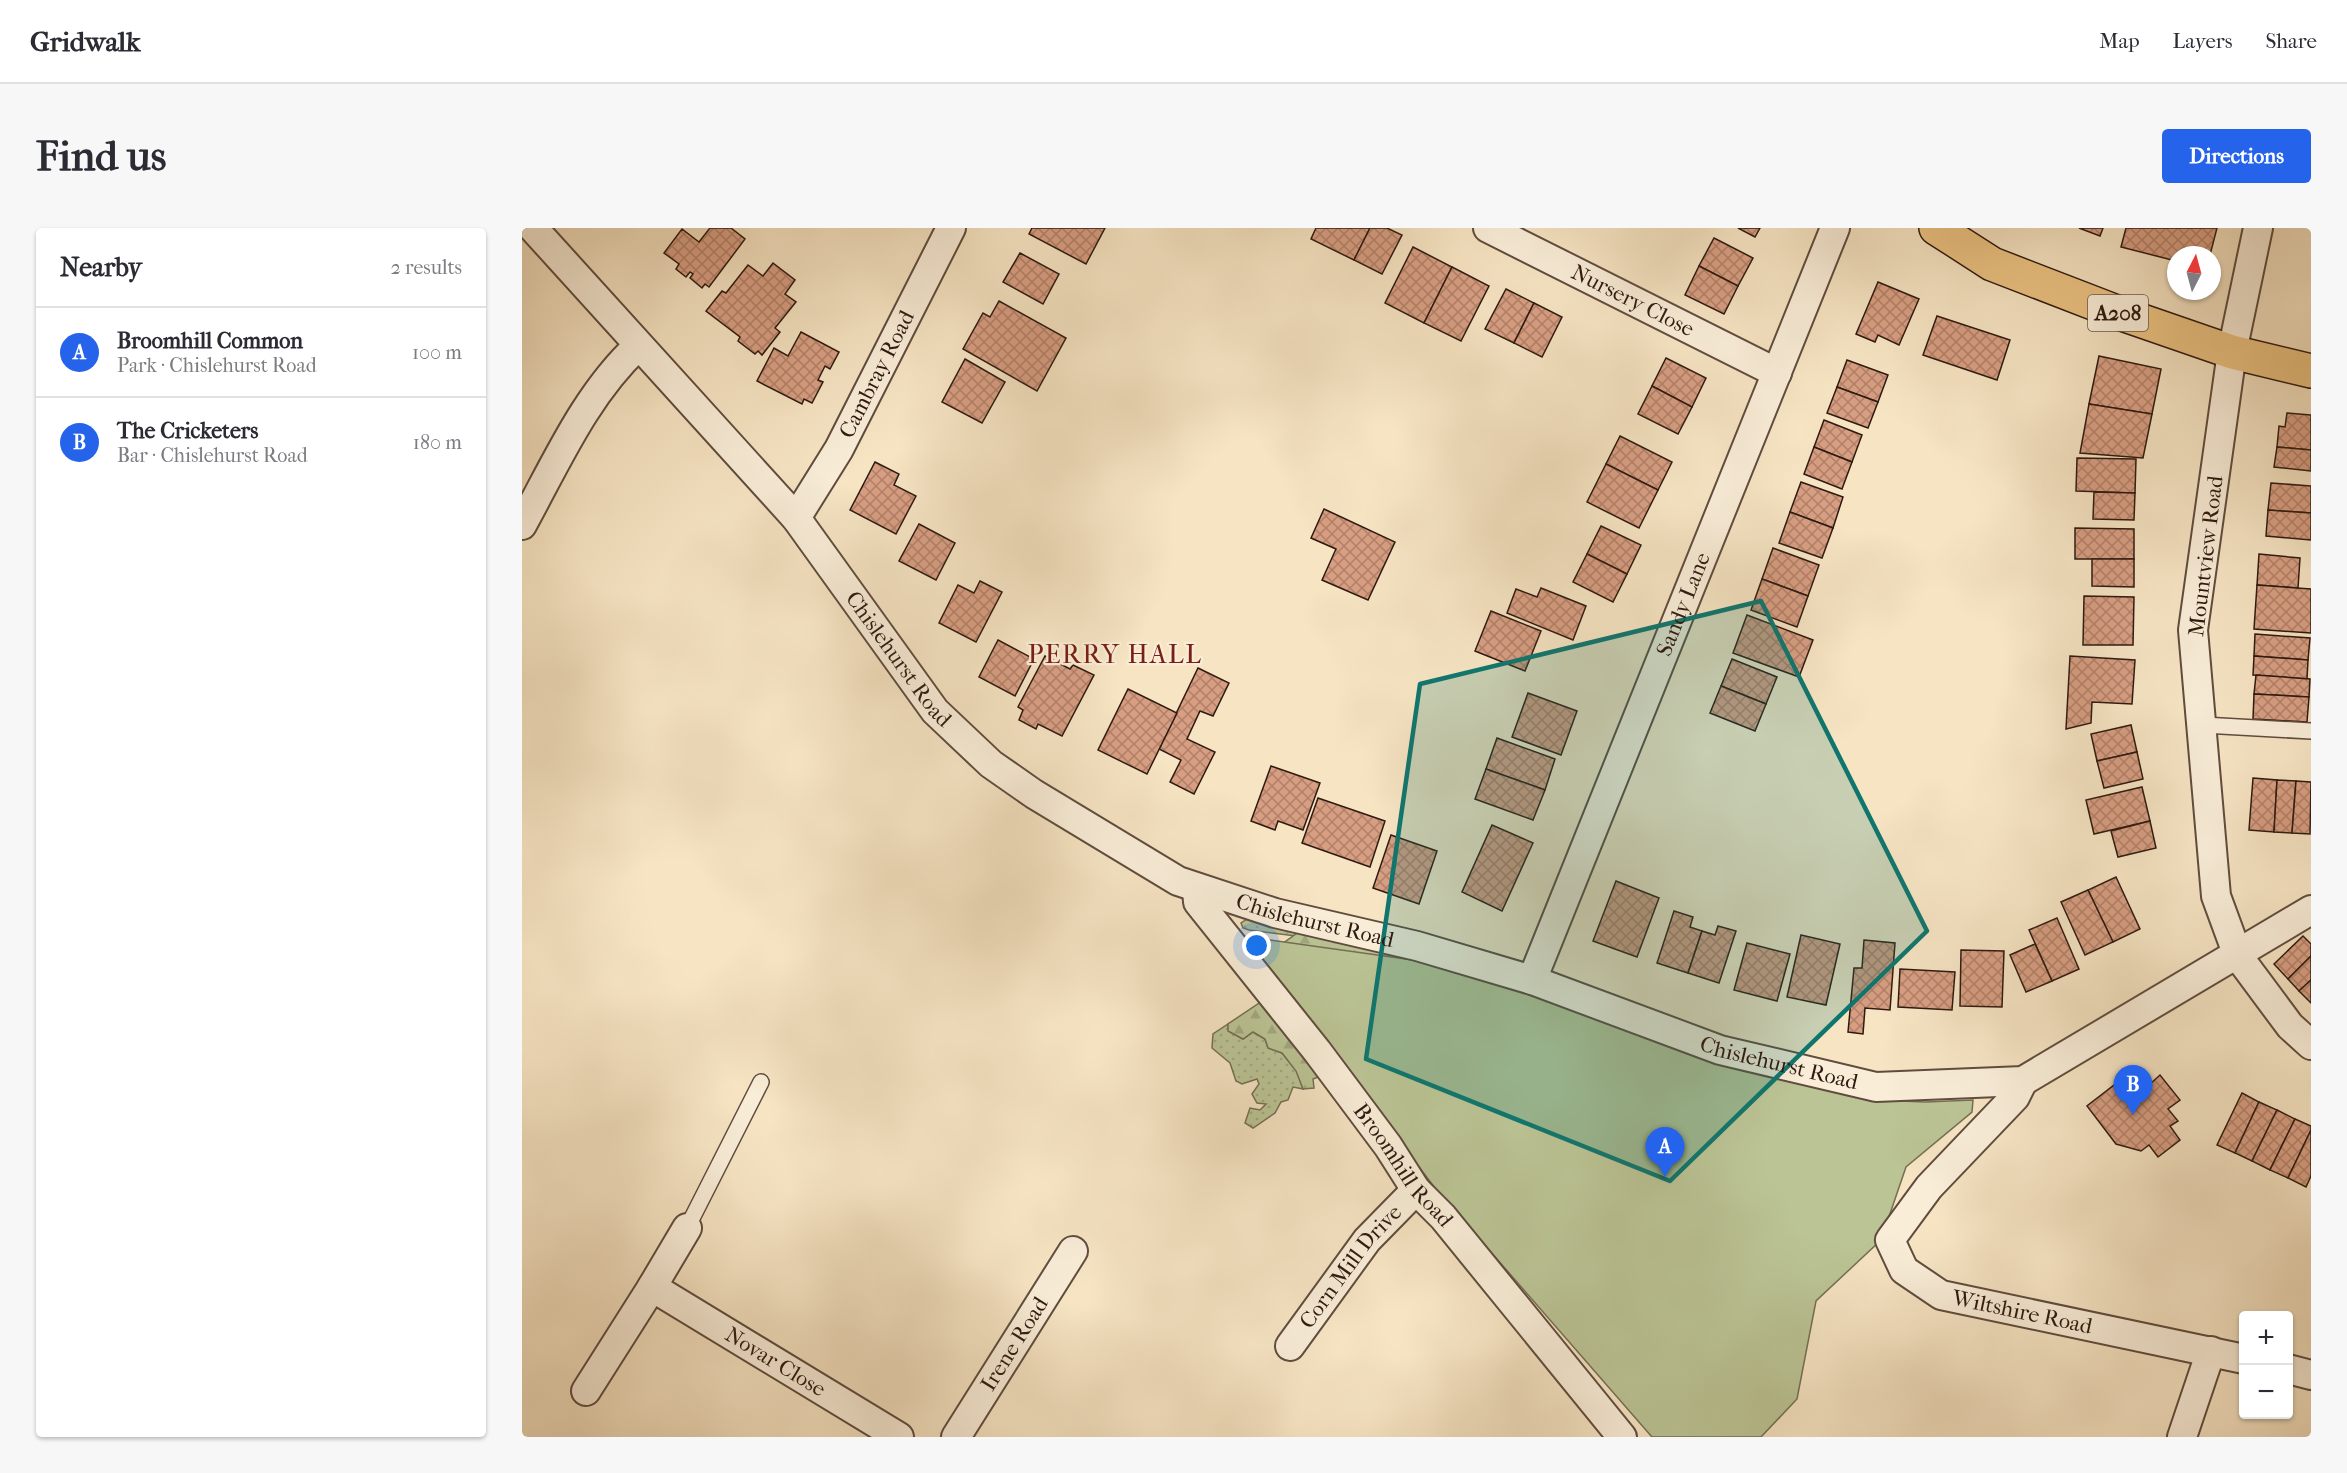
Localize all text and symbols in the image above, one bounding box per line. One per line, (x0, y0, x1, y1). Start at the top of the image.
text: Gridwalk (30, 25, 141, 58)
text: Map (2099, 29, 2140, 53)
text: Layers (2173, 29, 2232, 53)
text: Share (2265, 29, 2317, 53)
button: Directions (2162, 129, 2311, 183)
text: Find us (36, 132, 166, 181)
north arrow (2167, 246, 2221, 300)
text: Nearby (60, 252, 142, 283)
text: 2 results (391, 256, 462, 279)
street label: Nursery Close (1567, 259, 1699, 342)
road number: A208 (2088, 295, 2148, 331)
street label: Cambray Road (834, 305, 920, 442)
text: Broomhill Common (117, 328, 303, 354)
text: A (73, 341, 86, 364)
text: 100 m (412, 341, 462, 364)
text: Park · Chislehurst Road (117, 354, 317, 377)
text: The Cricketers (117, 418, 258, 444)
text: B (73, 431, 86, 454)
text: 180 m (413, 431, 462, 454)
text: Bar · Chislehurst Road (117, 444, 308, 467)
street label: Mountview Road (2183, 473, 2229, 638)
street label: Sandy Lane (1651, 549, 1716, 660)
street label: Chislehurst Road (840, 586, 958, 733)
district label: PERRY HALL (1028, 639, 1202, 670)
street label: Chislehurst Road (1233, 888, 1398, 953)
your location (1242, 931, 1271, 960)
street label: Chislehurst Road (1696, 1031, 1862, 1096)
pin: B (2114, 1066, 2152, 1115)
street label: Broomhill Road (1348, 1098, 1459, 1233)
pin: A (1646, 1128, 1684, 1177)
street label: Corn Mill Drive (1294, 1199, 1407, 1333)
street label: Wiltshire Road (1949, 1285, 2096, 1340)
street label: Irene Road (975, 1291, 1054, 1396)
map controls (2239, 1311, 2293, 1419)
button: + (2239, 1311, 2293, 1365)
street label: Novar Close (720, 1321, 831, 1402)
button: − (2239, 1365, 2293, 1419)

